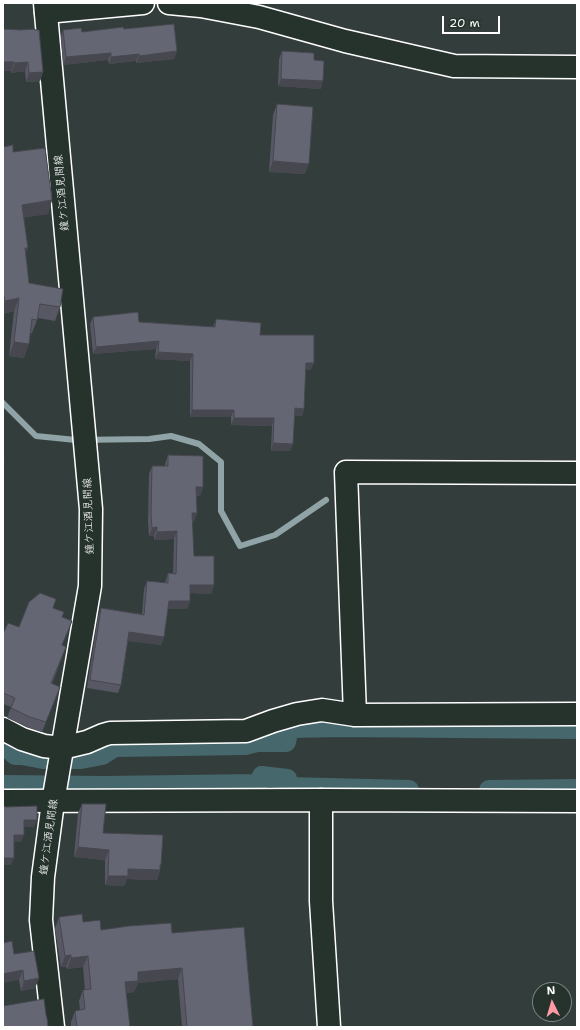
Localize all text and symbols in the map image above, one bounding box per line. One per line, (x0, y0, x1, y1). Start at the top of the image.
scale bar (444, 8, 502, 34)
text: 20 m (449, 15, 480, 31)
street label: 鐘ケ江酒見間線 (52, 154, 72, 232)
street label: 鐘ケ江酒見間線 (81, 477, 97, 555)
street label: 鐘ケ江酒見間線 (37, 798, 61, 876)
north arrow (532, 982, 572, 1022)
text: N (546, 983, 556, 998)

